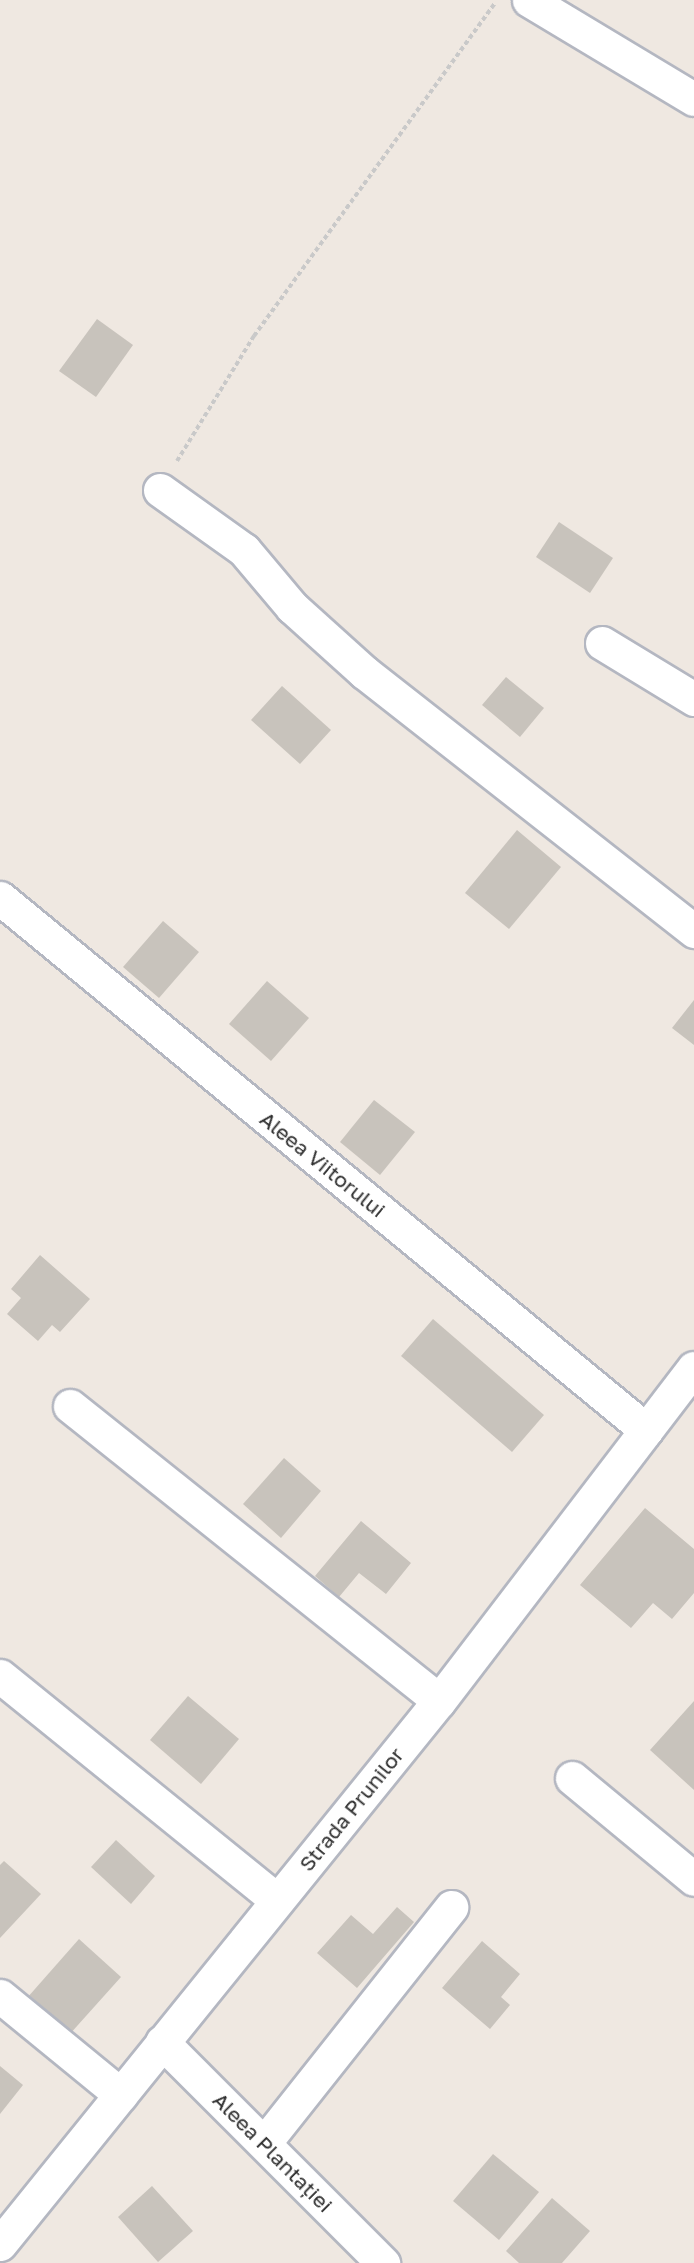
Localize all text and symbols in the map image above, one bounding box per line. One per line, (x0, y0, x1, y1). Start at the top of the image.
street label: Aleea Viitorului (255, 1106, 391, 1222)
street label: Strada Prunilor (293, 1742, 409, 1876)
street label: Aleea Plantației (208, 2087, 338, 2217)

